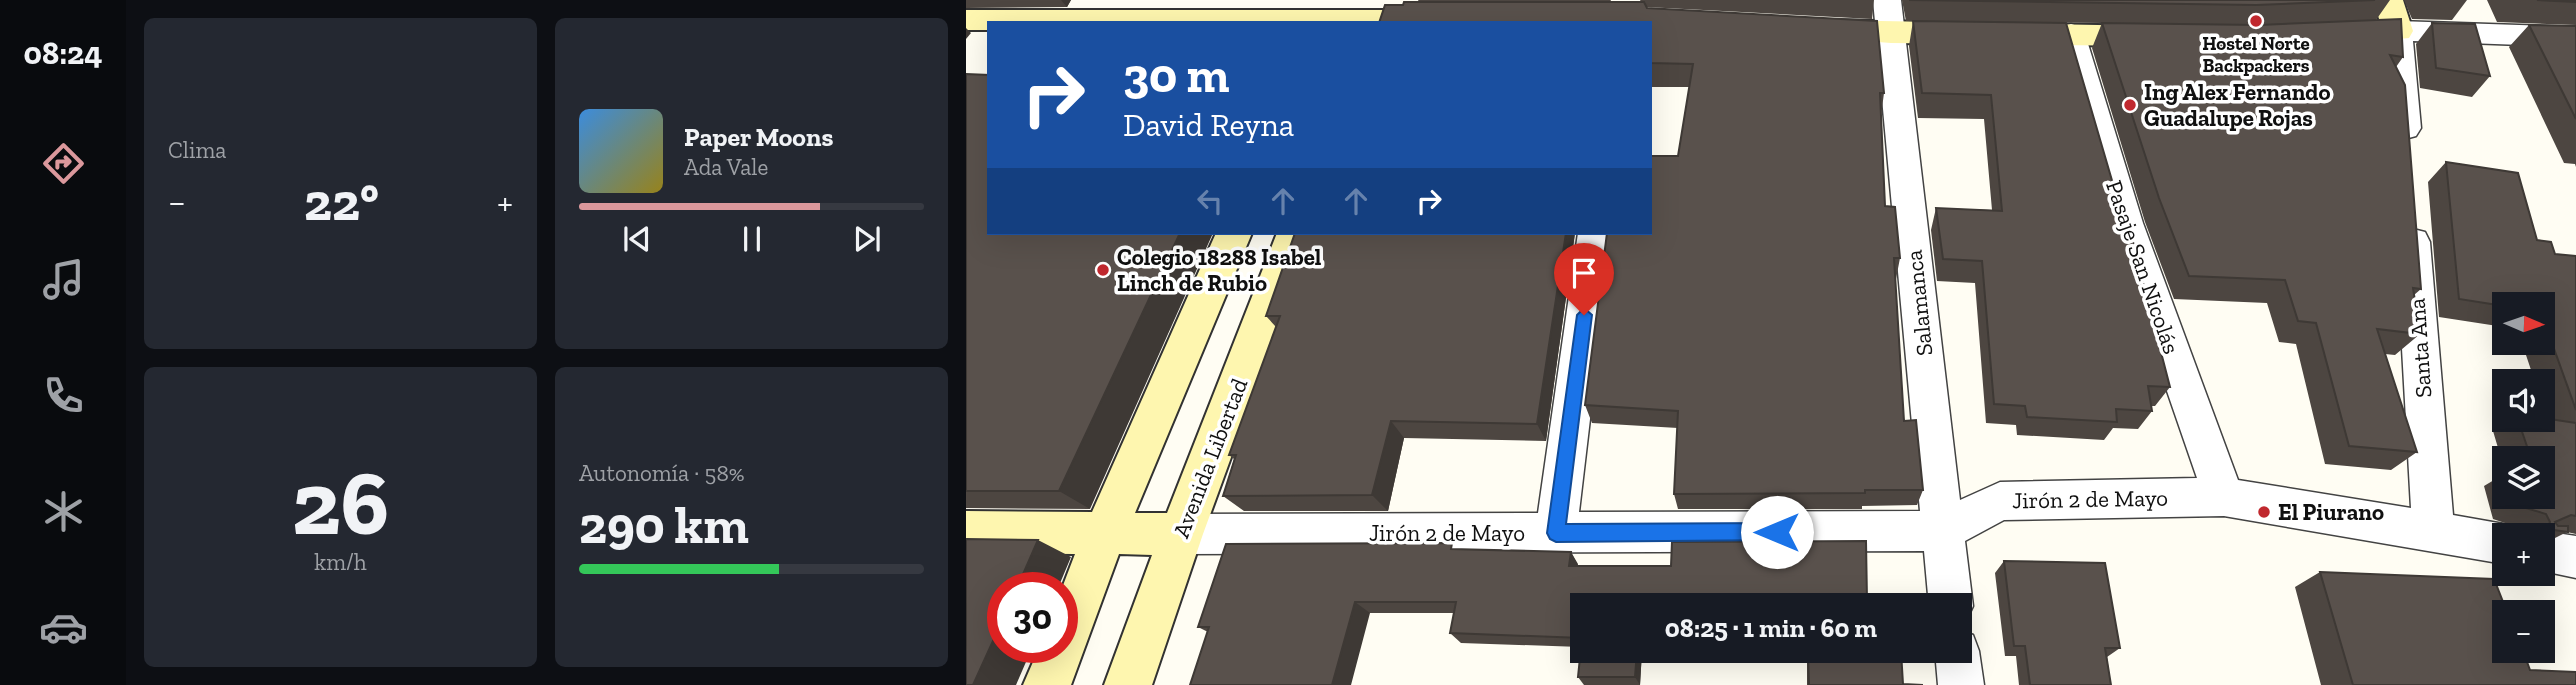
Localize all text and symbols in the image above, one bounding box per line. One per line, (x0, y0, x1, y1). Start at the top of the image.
marker: Hostel Norte Backpackers (2248, 13, 2264, 29)
place label: Hostel Norte Backpackers (2202, 32, 2310, 77)
text: 08:24 (23, 34, 103, 72)
text: 30 m (1123, 46, 1229, 105)
icon: right (1008, 49, 1099, 140)
place label: Ing Alex Fernando Guadalupe Rojas (2144, 78, 2330, 132)
marker: Ing Alex Fernando Guadalupe Rojas (2122, 97, 2138, 113)
text: David Reyna (1123, 106, 1294, 144)
text: Paper Moons (684, 121, 833, 153)
text: Clima (168, 136, 226, 164)
icon: directions (39, 139, 88, 188)
text: Ada Vale (684, 153, 768, 181)
text: 22° (304, 171, 379, 233)
street label: Pasaje San Nicolás (2100, 177, 2186, 357)
text: − (168, 179, 186, 225)
text: + (497, 179, 513, 225)
icon: left (1191, 182, 1229, 220)
icon: ahead (1264, 182, 1302, 220)
icon: ahead (1337, 182, 1375, 220)
icon: right (1410, 182, 1448, 220)
icon: previous (618, 220, 656, 258)
icon: pause (733, 220, 771, 258)
icon: next (848, 220, 886, 258)
place label: Colegio 18288 Isabel Linch de Rubio (1117, 243, 1322, 297)
pin (1554, 243, 1614, 315)
street label: Salamanca (1900, 249, 1938, 357)
icon: arrive (1565, 254, 1603, 292)
icon: music (39, 255, 88, 304)
marker: Colegio 18288 Isabel Linch de Rubio (1095, 262, 1111, 278)
north arrow (2492, 292, 2555, 355)
map controls (2492, 292, 2555, 663)
street label: Santa Ana (2403, 297, 2437, 399)
button: sound (2492, 369, 2555, 432)
icon: phone (39, 371, 88, 420)
street label: Avenida Libertad (1167, 374, 1253, 542)
button: layers (2492, 446, 2555, 509)
text: 26 (292, 448, 389, 557)
text: Autonomía · 58% (579, 459, 745, 487)
street label: Jirón 2 de Mayo (2012, 484, 2168, 514)
icon: climate (39, 487, 88, 536)
text: 290 km (579, 494, 749, 556)
position arrow (1740, 495, 1814, 569)
place label: El Piurano (2278, 498, 2384, 526)
marker: El Piurano (2256, 504, 2272, 520)
street label: Jirón 2 de Mayo (1369, 519, 1525, 547)
button: + (2492, 523, 2555, 586)
text: km/h (314, 548, 367, 576)
speed limit sign: 30 (987, 572, 1078, 663)
button: − (2492, 600, 2555, 663)
icon: car (39, 603, 88, 652)
text: 08:25 · 1 min · 60 m (1665, 612, 1877, 644)

